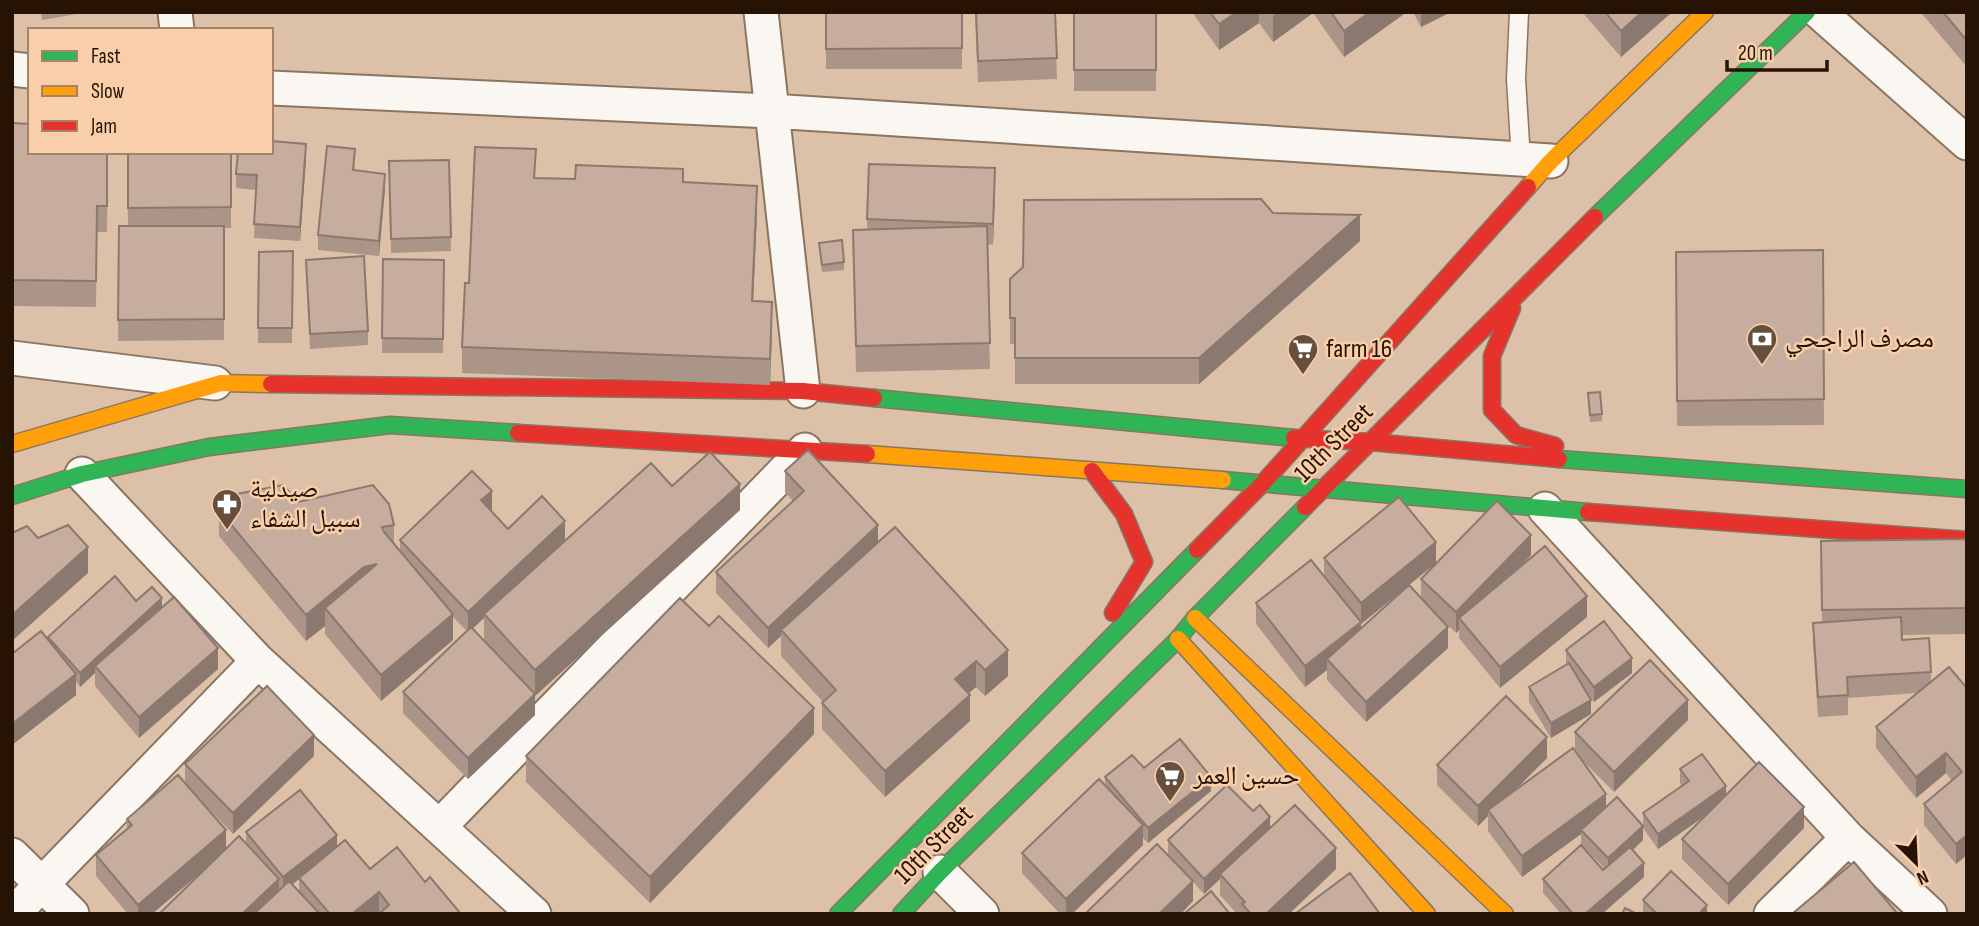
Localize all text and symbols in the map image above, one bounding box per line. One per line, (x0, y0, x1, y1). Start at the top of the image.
legend (28, 28, 273, 154)
scale bar (1727, 28, 1827, 72)
text: 20 m (1738, 41, 1773, 66)
text: Fast (91, 44, 121, 69)
text: Slow (91, 79, 125, 104)
text: Jam (90, 114, 117, 139)
bank icon: مصرف الراجحي (1745, 322, 1779, 366)
place label: مصرف الراجحي (1785, 324, 1934, 358)
supermarket icon: farm 16 (1286, 332, 1320, 376)
place label: farm 16 (1326, 334, 1392, 365)
street label: 10th Street (1288, 397, 1380, 489)
place label: صيدلية سبيل الشفاء (250, 474, 361, 535)
pharmacy icon: صيدلية سبيل الشفاء (210, 487, 244, 531)
supermarket icon: حسين العمر (1153, 759, 1187, 803)
place label: حسين العمر (1192, 761, 1299, 792)
street label: 10th Street (888, 799, 980, 891)
north arrow (1881, 828, 1951, 898)
text: N (1913, 865, 1932, 890)

